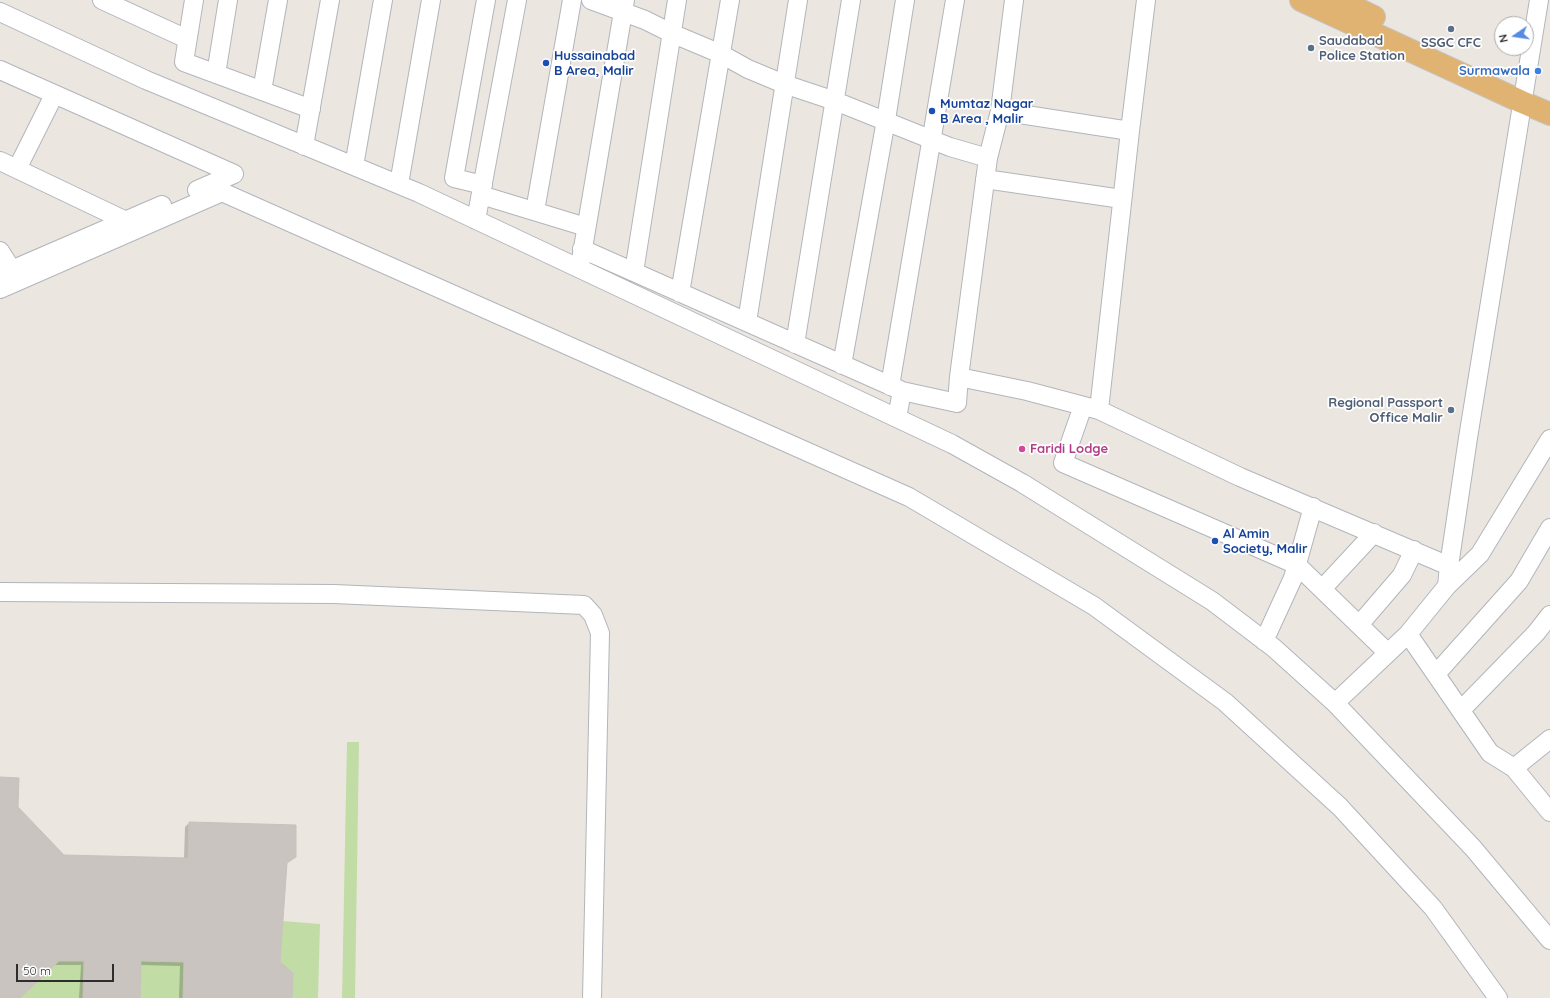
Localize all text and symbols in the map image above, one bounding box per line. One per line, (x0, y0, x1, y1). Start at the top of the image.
north arrow (1494, 16, 1534, 56)
marker: SSGC CFC (1446, 24, 1456, 34)
place label: Saudabad Police Station (1319, 33, 1405, 64)
text: N (1496, 33, 1511, 44)
place label: SSGC CFC (1421, 35, 1481, 51)
marker: Saudabad Police Station (1306, 43, 1316, 53)
place label: Hussainabad B Area, Malir (554, 48, 635, 79)
marker: Hussainabad B Area, Malir (541, 58, 551, 68)
place label: Surmawala (1459, 63, 1530, 79)
marker: Surmawala (1533, 66, 1543, 76)
place label: Mumtaz Nagar B Area , Malir (940, 96, 1033, 127)
marker: Mumtaz Nagar B Area , Malir (927, 106, 937, 116)
place label: Regional Passport Office Malir (1328, 395, 1443, 426)
marker: Regional Passport Office Malir (1446, 405, 1456, 415)
place label: Faridi Lodge (1030, 441, 1108, 457)
marker: Faridi Lodge (1017, 444, 1027, 454)
place label: Al Amin Society, Malir (1223, 526, 1308, 557)
marker: Al Amin Society, Malir (1210, 536, 1220, 546)
scale bar (18, 956, 116, 982)
text: 50 m (23, 963, 51, 978)

